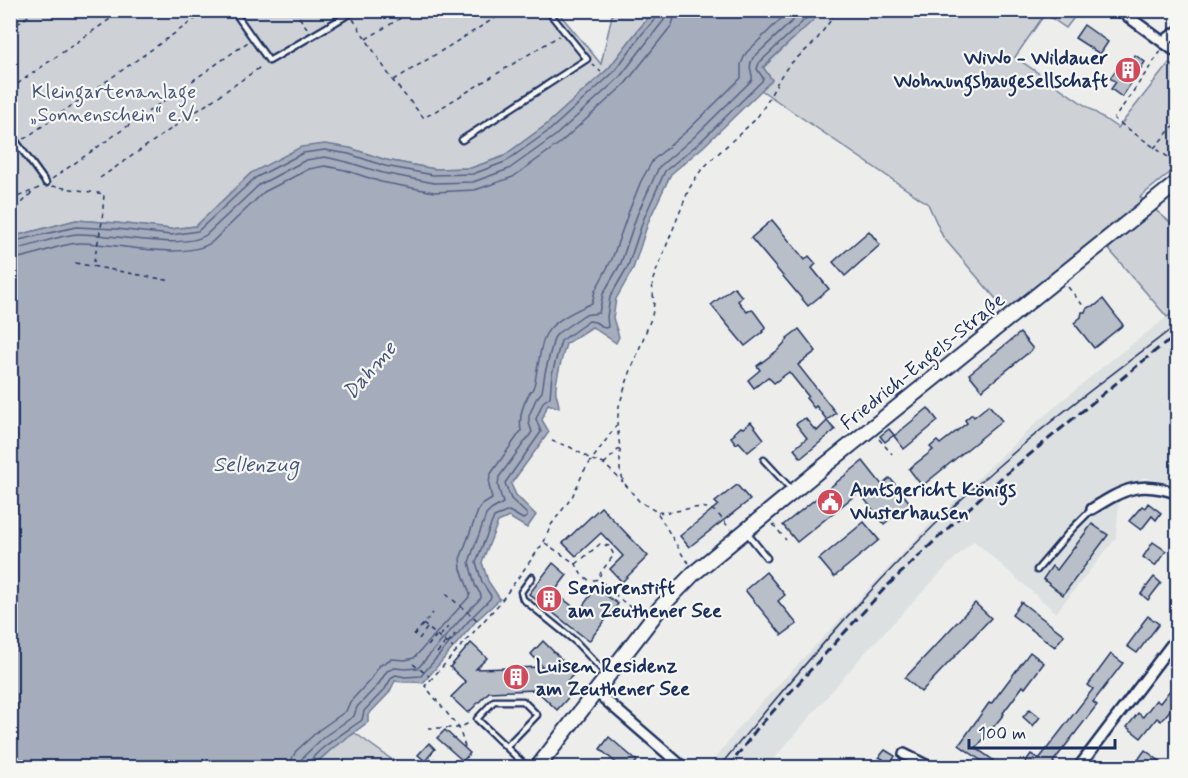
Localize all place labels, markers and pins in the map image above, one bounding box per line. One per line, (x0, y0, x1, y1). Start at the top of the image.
place label: WiWo - Wildauer Wohnungsbaugesellschaft (893, 45, 1109, 97)
building icon: WiWo - Wildauer Wohnungsbaugesellschaft (1113, 55, 1143, 85)
place label: Amtsgericht Königs Wusterhausen (849, 477, 1016, 527)
public building icon: Amtsgericht Königs Wusterhausen (815, 487, 845, 517)
place label: Seniorenstift am Zeuthener See (568, 575, 722, 625)
building icon: Seniorenstift am Zeuthener See (534, 584, 564, 614)
place label: Luisen Residenz am Zeuthener See (536, 653, 690, 703)
building icon: Luisen Residenz am Zeuthener See (501, 662, 531, 692)

